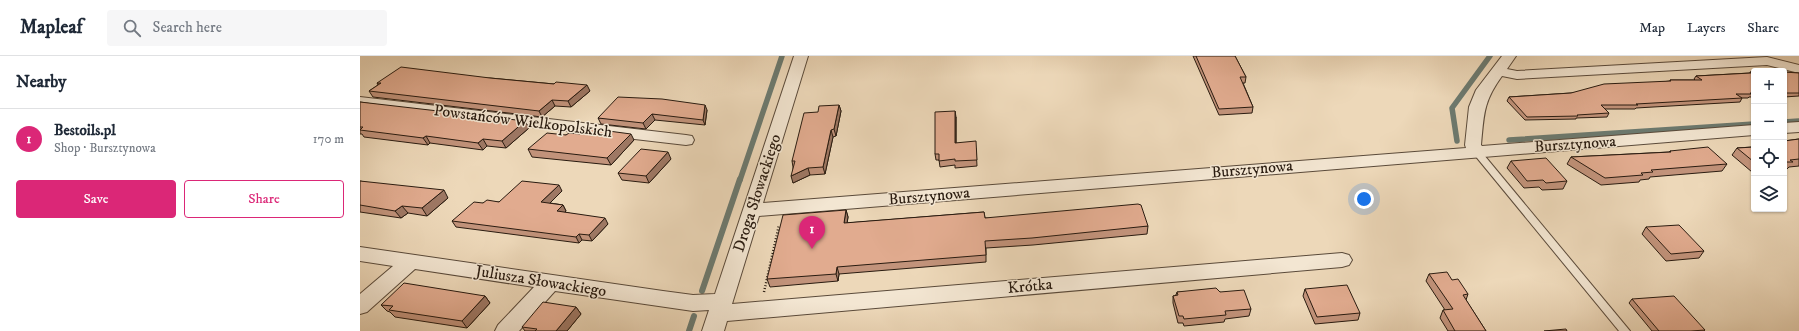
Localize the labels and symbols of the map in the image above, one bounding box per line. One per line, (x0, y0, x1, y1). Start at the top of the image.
street label: Powstańców Wielkopolskich (433, 100, 614, 142)
street label: Droga Słowackiego (729, 131, 786, 254)
street label: Bursztynowa (1533, 131, 1617, 157)
street label: Bursztynowa (1210, 155, 1294, 183)
street label: Bursztynowa (887, 182, 971, 210)
your location (1354, 189, 1374, 209)
pin: 1 (799, 216, 825, 249)
street label: Juliusza Słowackiego (472, 260, 608, 301)
street label: Krótka (1007, 274, 1053, 298)

